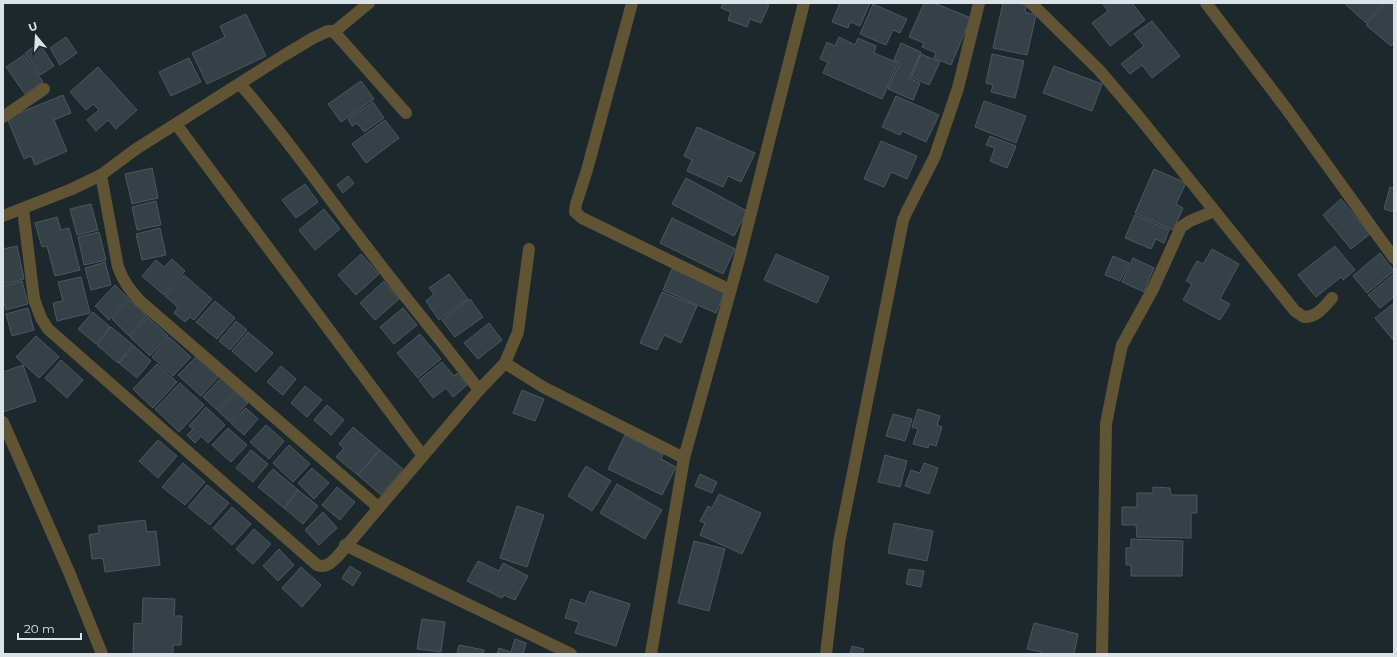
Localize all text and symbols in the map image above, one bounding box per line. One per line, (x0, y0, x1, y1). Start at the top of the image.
north arrow (16, 16, 56, 56)
text: U (27, 18, 39, 34)
scale bar (18, 615, 81, 641)
text: 20 m (24, 621, 55, 636)

